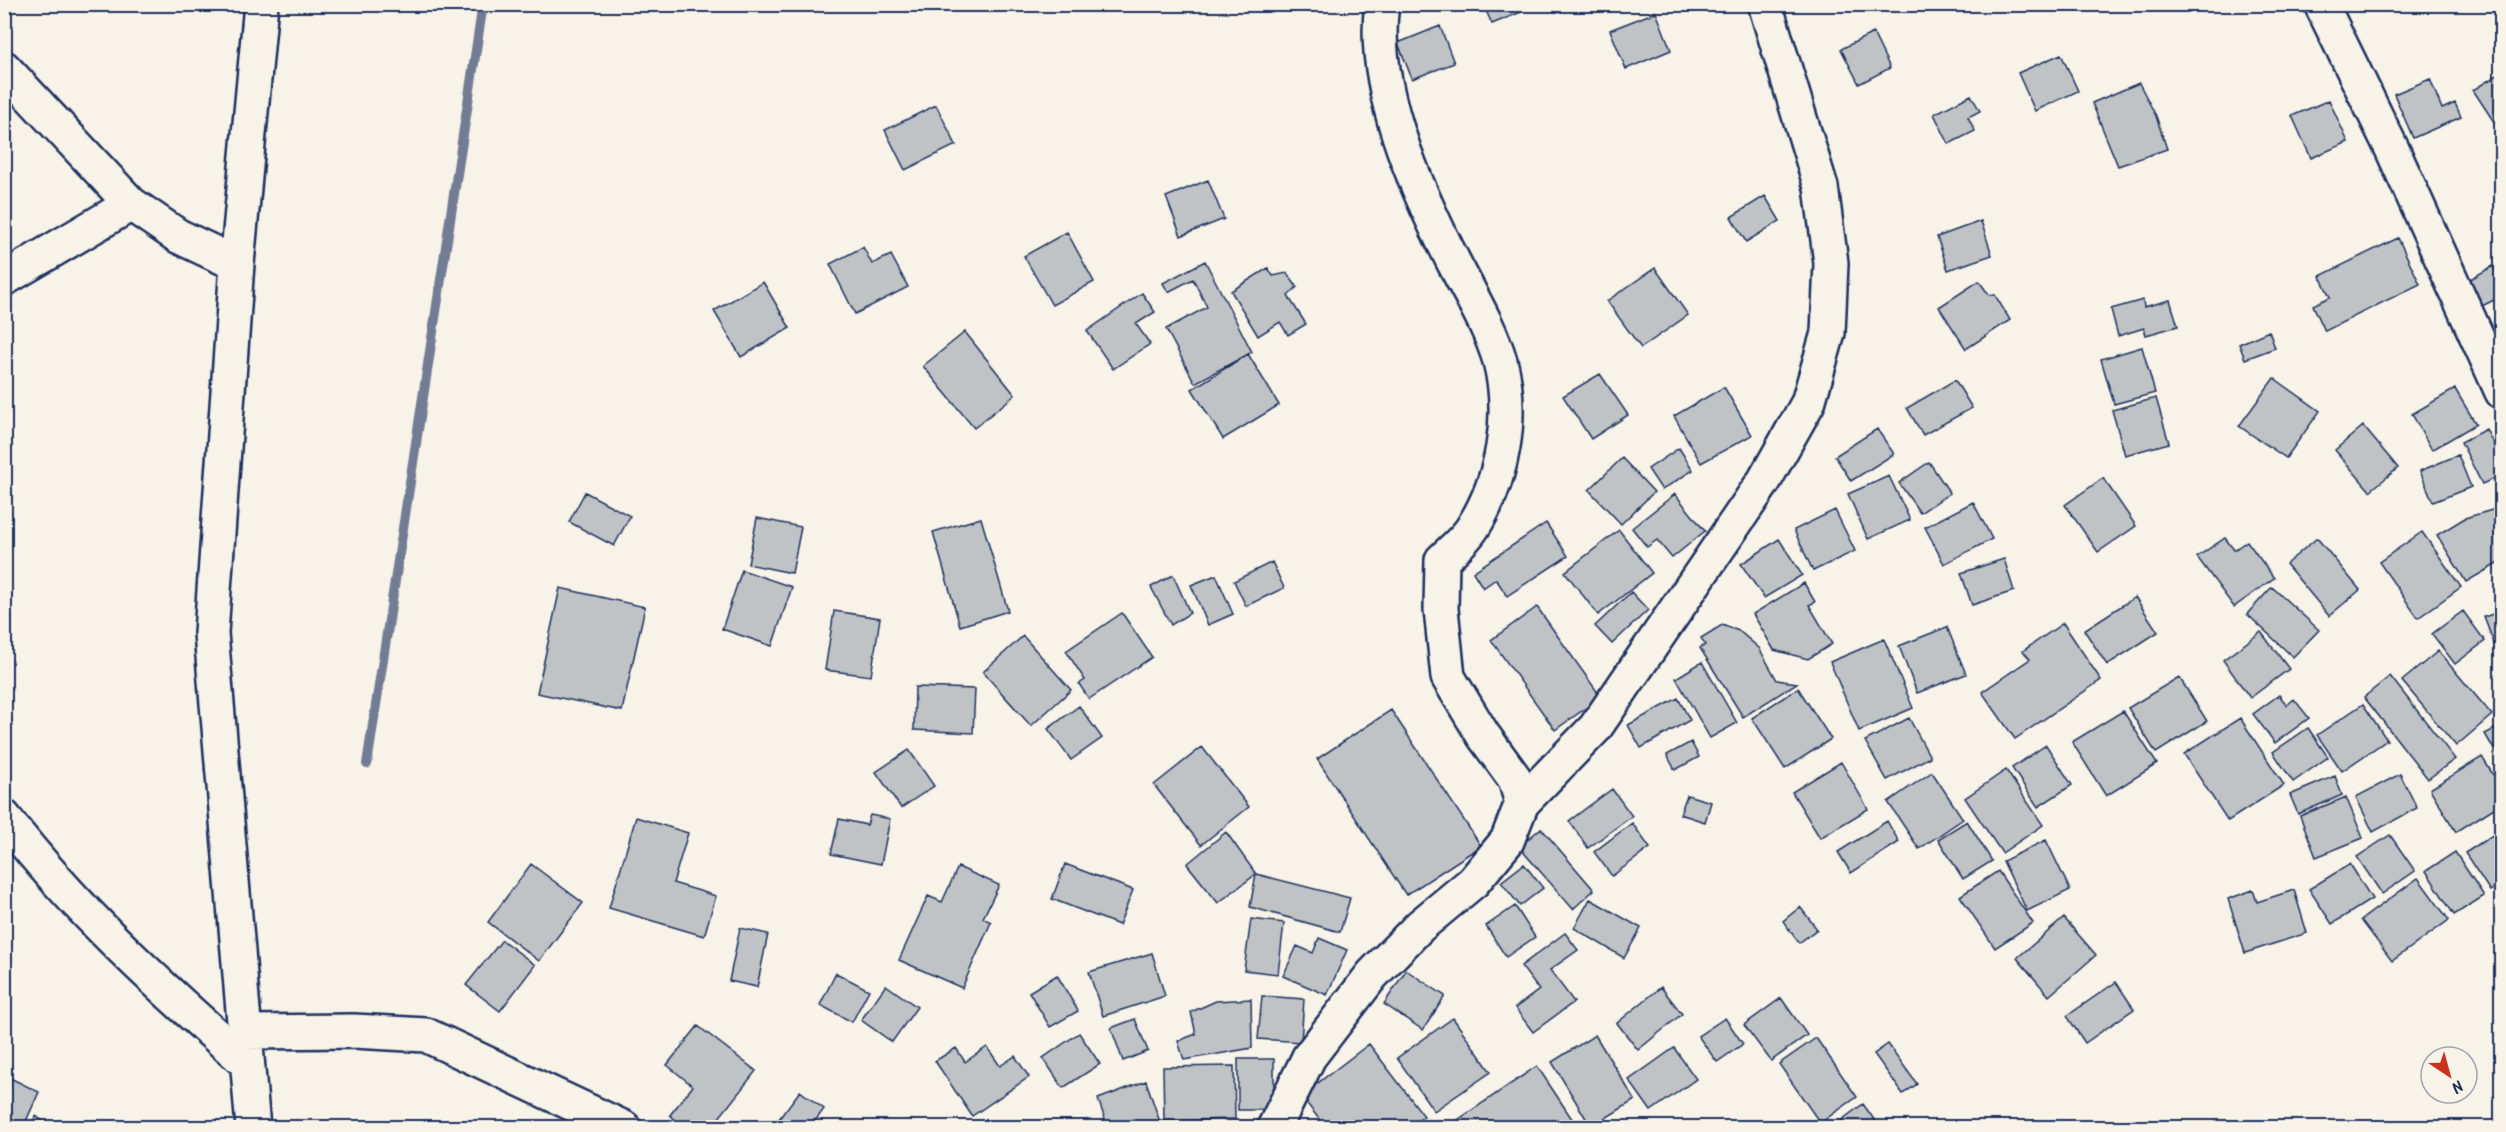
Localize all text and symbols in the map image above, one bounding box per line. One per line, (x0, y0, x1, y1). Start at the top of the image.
north arrow (2419, 1045, 2479, 1105)
text: N (2445, 1073, 2468, 1099)

